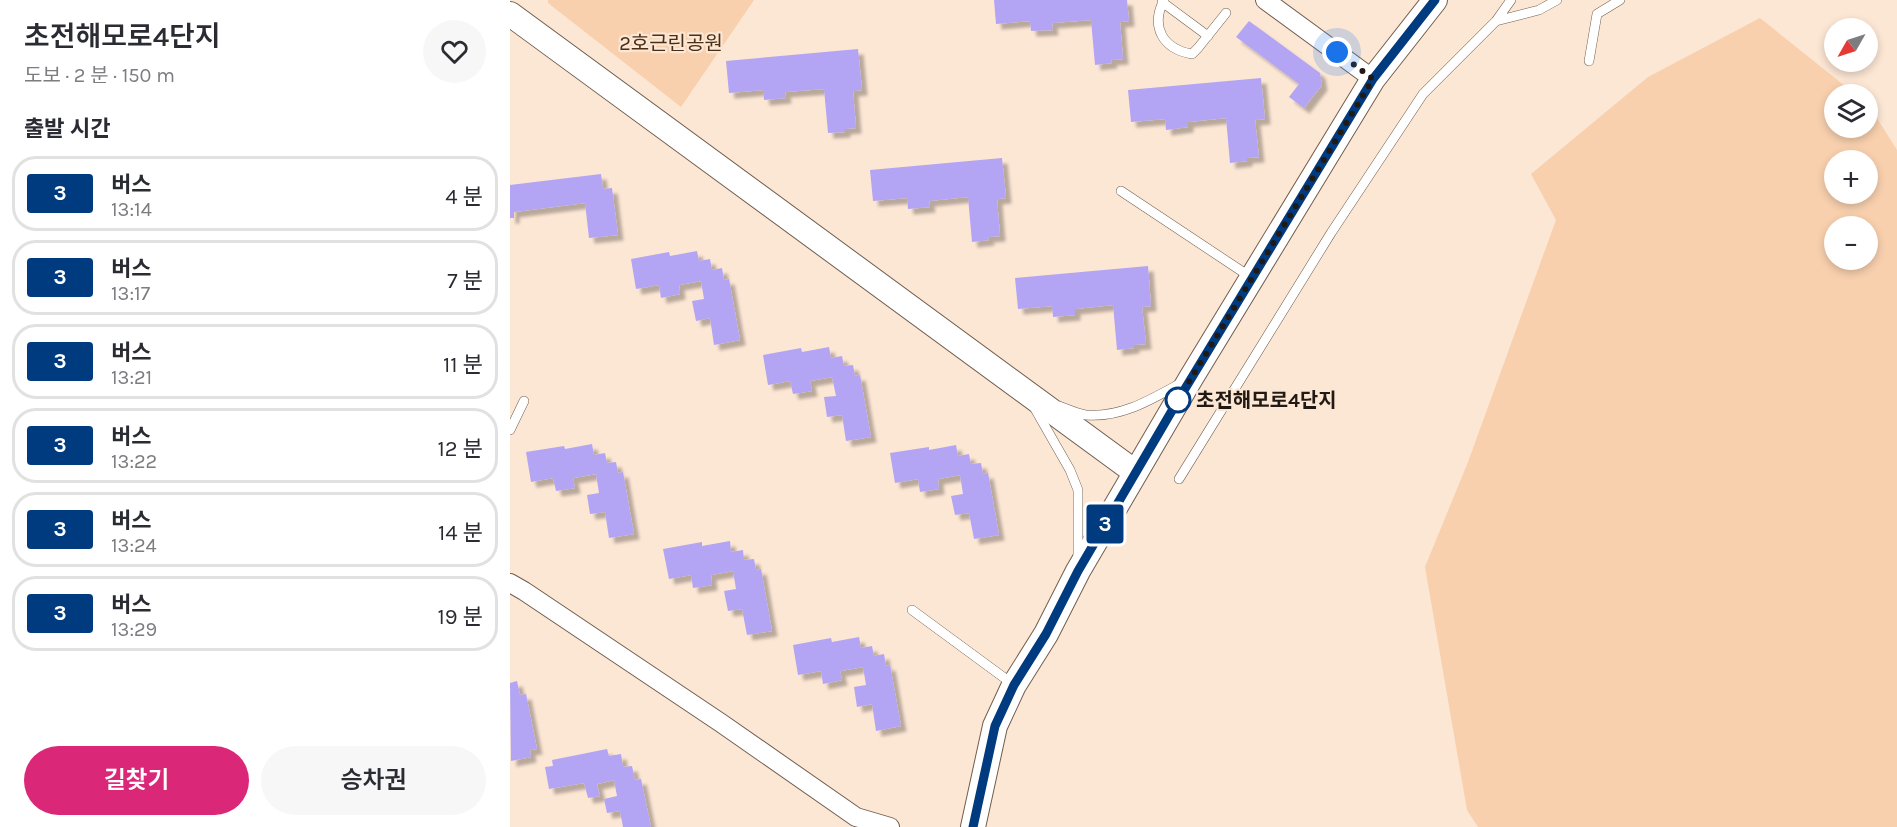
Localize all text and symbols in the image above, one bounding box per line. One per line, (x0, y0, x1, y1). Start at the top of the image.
north arrow (1824, 18, 1878, 72)
map controls (1824, 18, 1878, 270)
text: 초전해모로4단지 (24, 20, 221, 53)
button: heart (423, 20, 486, 83)
park label: 2호근린공원 (619, 32, 723, 55)
your location (1322, 37, 1352, 67)
text: 도보 · 2 분 · 150 m (24, 64, 175, 87)
button: layers (1824, 84, 1878, 138)
text: 출발 시간 (24, 116, 111, 142)
button: + (1824, 150, 1878, 204)
text: 버스 (111, 172, 151, 198)
text: 3 (53, 181, 67, 205)
text: 4 분 (445, 184, 483, 210)
text: 13:14 (111, 198, 152, 221)
button: − (1824, 216, 1878, 270)
text: 버스 (111, 256, 151, 282)
text: 3 (53, 265, 67, 289)
text: 7 분 (447, 268, 483, 294)
text: 13:17 (111, 282, 150, 305)
text: 버스 (111, 340, 151, 366)
text: 3 (53, 349, 67, 373)
text: 11 분 (443, 352, 483, 378)
text: 13:21 (111, 366, 152, 389)
marker: 초전해모로4단지 (1165, 387, 1191, 413)
place label: 초전해모로4단지 (1196, 389, 1337, 412)
text: 버스 (111, 424, 151, 450)
text: 3 (53, 433, 67, 457)
text: 12 분 (438, 436, 483, 462)
text: 13:22 (111, 450, 157, 473)
line badge: 3 (1086, 504, 1124, 544)
text: 버스 (111, 508, 151, 534)
text: 3 (1098, 512, 1112, 536)
text: 3 (53, 517, 67, 541)
text: 14 분 (438, 520, 483, 546)
text: 13:24 (111, 534, 157, 557)
text: 버스 (111, 592, 151, 618)
text: 3 (53, 601, 67, 625)
text: 19 분 (438, 604, 483, 630)
text: 13:29 (111, 618, 157, 641)
button: 길찾기 (24, 746, 249, 815)
button: 승차권 (261, 746, 486, 815)

